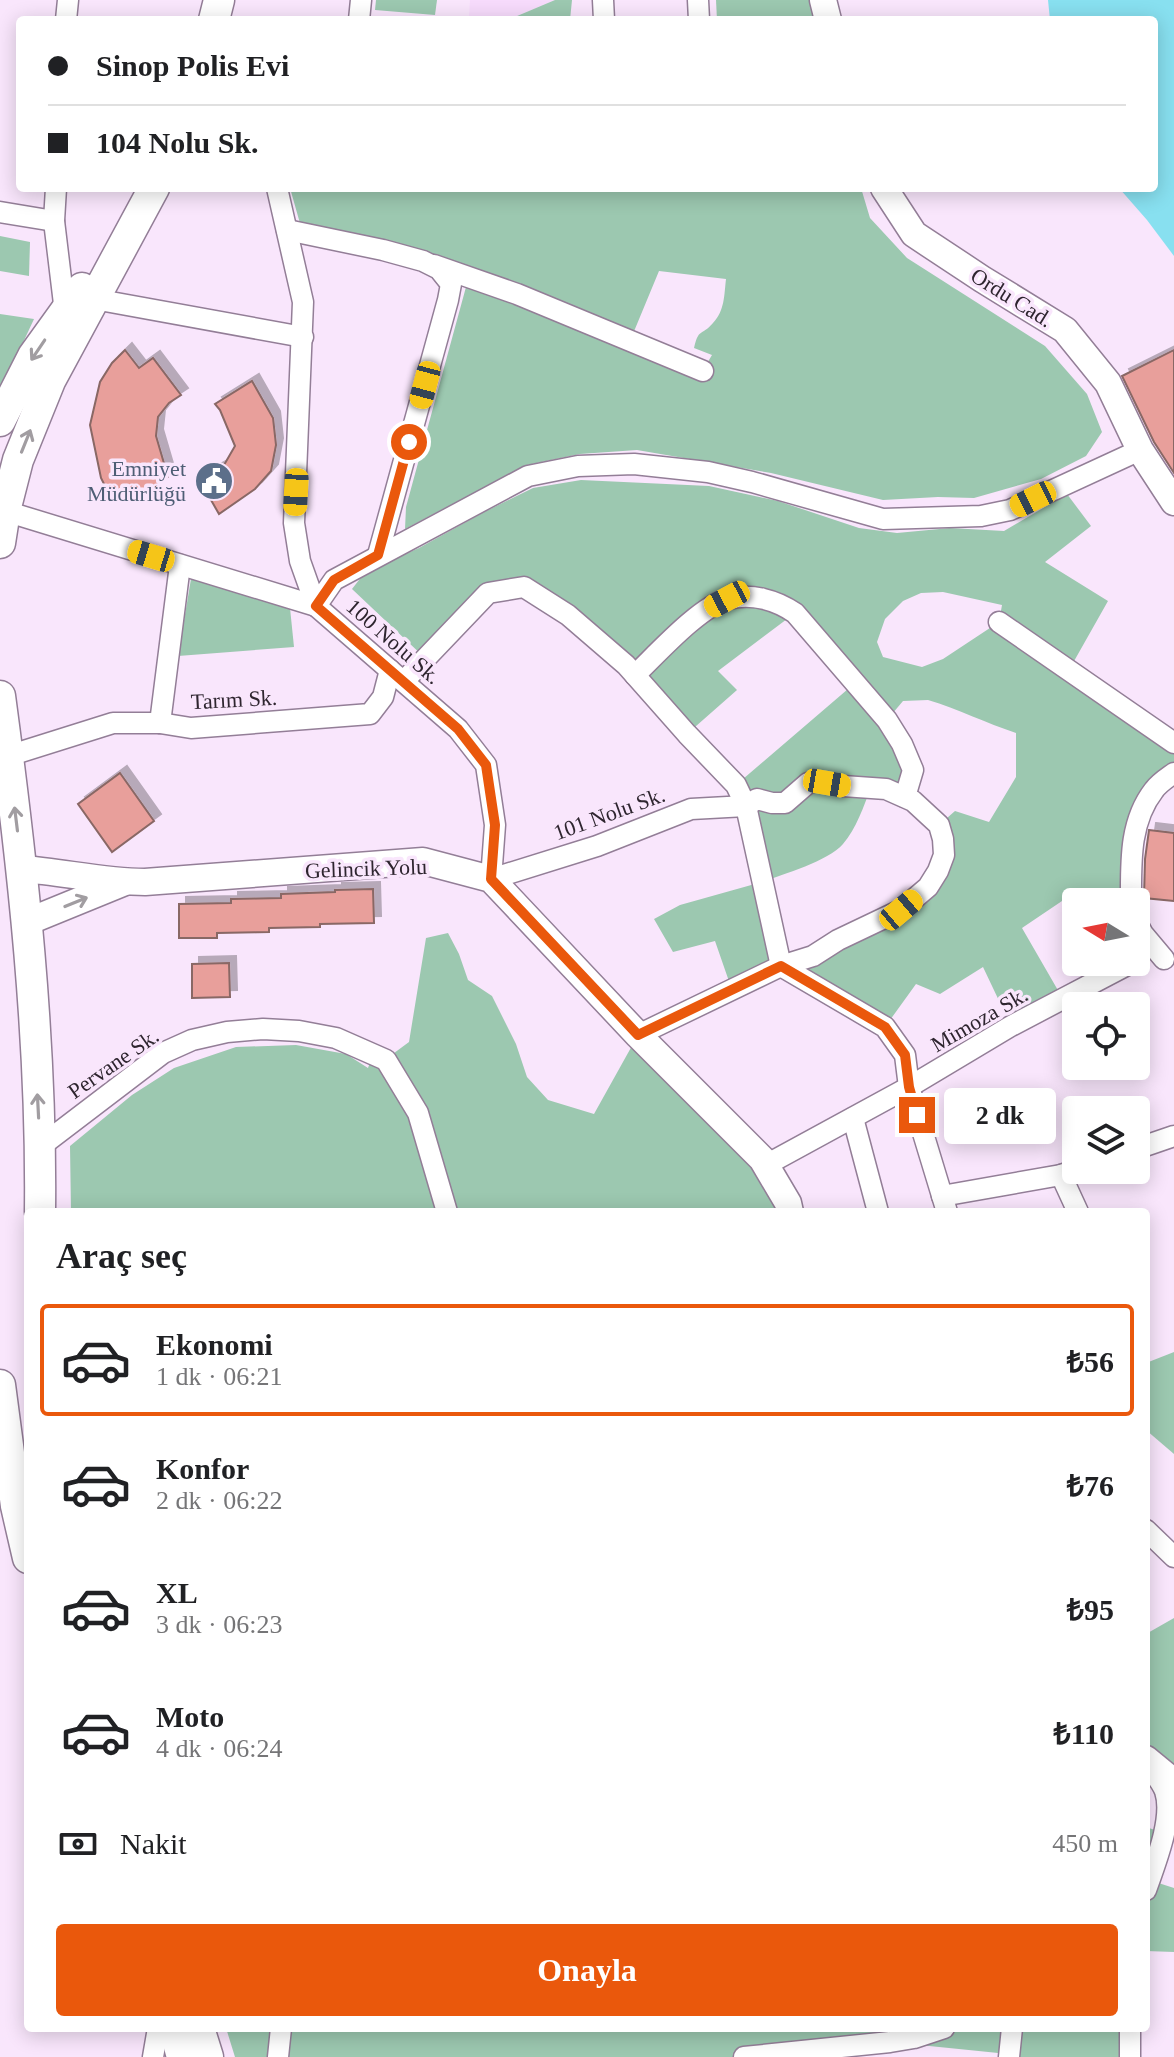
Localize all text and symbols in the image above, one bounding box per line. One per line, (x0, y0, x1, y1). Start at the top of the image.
text: Sinop Polis Evi (96, 49, 289, 82)
text: 104 Nolu Sk. (96, 126, 259, 159)
street label: Ordu Cad. (966, 263, 1057, 332)
one-way arrow (30, 338, 46, 360)
car (407, 359, 443, 411)
route start (391, 424, 427, 460)
one-way arrow (20, 429, 34, 454)
place label: Emniyet Müdürlüğü (87, 456, 186, 506)
public building icon: Emniyet Müdürlüğü (193, 460, 235, 502)
car (283, 467, 309, 517)
car (1006, 478, 1060, 520)
car (125, 538, 177, 574)
car (700, 577, 754, 621)
street label: 100 Nolu Sk. (341, 594, 446, 689)
street label: Tarım Sk. (190, 685, 278, 714)
car (801, 767, 853, 799)
street label: 101 Nolu Sk. (550, 782, 668, 845)
one-way arrow (8, 807, 23, 832)
street label: Gelincik Yolu (304, 854, 428, 883)
car (875, 885, 927, 935)
north arrow (1062, 888, 1150, 976)
map controls (1062, 888, 1150, 1184)
one-way arrow (63, 894, 88, 908)
street label: Mimoza Sk. (926, 982, 1032, 1057)
button: locate (1062, 992, 1150, 1080)
street label: Pervane Sk. (63, 1023, 164, 1104)
callout: 2 dk (945, 1087, 1057, 1143)
one-way arrow (31, 1093, 46, 1120)
button: layers (1062, 1096, 1150, 1184)
route end (899, 1097, 935, 1133)
text: 2 dk (976, 1101, 1024, 1130)
text: Araç seç (56, 1236, 187, 1276)
icon: car (60, 1324, 132, 1396)
text: Ekonomi (156, 1328, 273, 1361)
text: ₺56 (1067, 1345, 1114, 1378)
text: 1 dk · 06:21 (156, 1362, 282, 1391)
icon: car (60, 1448, 132, 1520)
text: Konfor (156, 1452, 249, 1485)
text: ₺76 (1067, 1469, 1114, 1502)
text: 2 dk · 06:22 (156, 1486, 282, 1515)
icon: car (60, 1572, 132, 1644)
text: XL (156, 1576, 198, 1609)
text: ₺95 (1067, 1593, 1114, 1626)
text: 3 dk · 06:23 (156, 1610, 282, 1639)
icon: car (60, 1696, 132, 1768)
text: Moto (156, 1700, 224, 1733)
text: ₺110 (1053, 1717, 1114, 1750)
text: 4 dk · 06:24 (156, 1734, 282, 1763)
icon: cash (56, 1822, 100, 1866)
text: Nakit (120, 1827, 187, 1860)
text: 450 m (1052, 1829, 1118, 1858)
button: Onayla (56, 1924, 1118, 2016)

